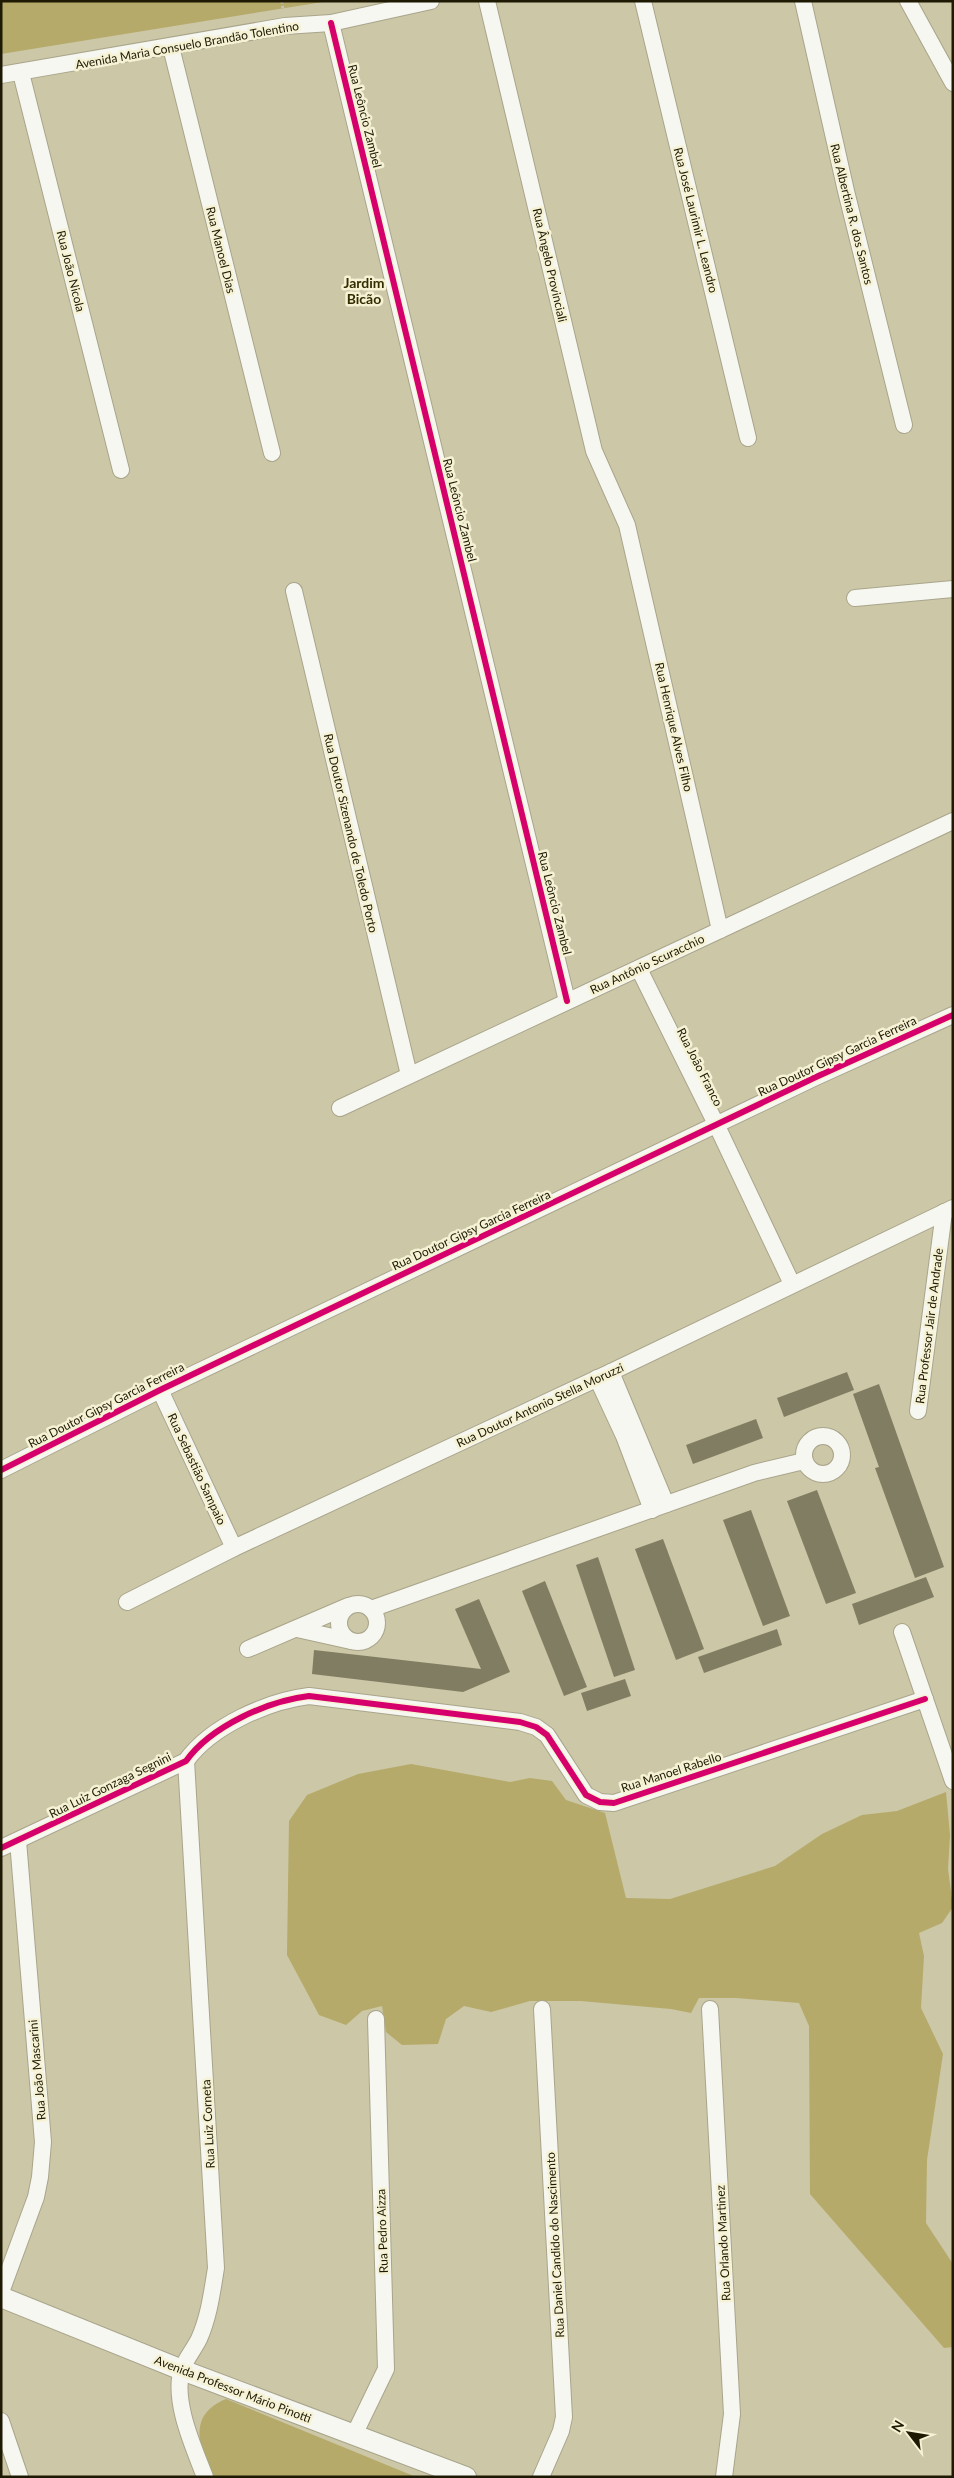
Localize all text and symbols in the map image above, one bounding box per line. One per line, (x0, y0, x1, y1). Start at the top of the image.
street label: Avenida Maria Consuelo Brandão Tolentino (74, 18, 300, 72)
street label: Rua Leôncio Zambel (345, 63, 385, 169)
street label: Rua Albertina R. dos Santos (827, 142, 877, 286)
street label: Rua José Laurimir L. Leandro (671, 146, 721, 294)
street label: Rua Manoel Dias (203, 205, 239, 295)
street label: Rua Ângelo Provinciali (530, 207, 570, 324)
street label: Rua João Nicola (54, 229, 88, 313)
district label: Jardim Bicão (343, 274, 385, 307)
street label: Rua Leôncio Zambel (440, 457, 480, 563)
street label: Rua Henrique Alves Filho (652, 661, 696, 793)
street label: Rua Doutor Sizenando de Toledo Porto (321, 732, 381, 934)
street label: Rua Leôncio Zambel (535, 850, 575, 956)
street label: Rua Antônio Scuracchio (587, 931, 707, 997)
street label: Rua Doutor Gipsy Garcia Ferreira (755, 1013, 919, 1099)
street label: Rua João Franco (674, 1025, 726, 1109)
street label: Rua Doutor Gipsy Garcia Ferreira (389, 1187, 553, 1273)
street label: Rua Professor Jair de Andrade (912, 1247, 946, 1405)
street label: Rua Doutor Gipsy Garcia Ferreira (25, 1359, 187, 1451)
street label: Rua Doutor Antonio Stella Moruzzi (454, 1360, 626, 1450)
street label: Rua Sebastião Sampaio (165, 1411, 230, 1527)
street label: Rua Luiz Gonzaga Segnini (47, 1749, 174, 1821)
street label: Rua Manoel Rabello (619, 1749, 723, 1795)
street label: Rua João Mascarini (25, 2019, 49, 2121)
street label: Rua Luiz Corneta (198, 2079, 218, 2169)
street label: Rua Daniel Candido do Nascimento (543, 2152, 567, 2338)
street label: Rua Orlando Martinez (712, 2184, 734, 2301)
street label: Rua Pedro Aizza (373, 2189, 391, 2273)
street label: Avenida Professor Mário Pinotti (153, 2352, 313, 2426)
north arrow (884, 2408, 934, 2458)
text: N (887, 2417, 907, 2435)

